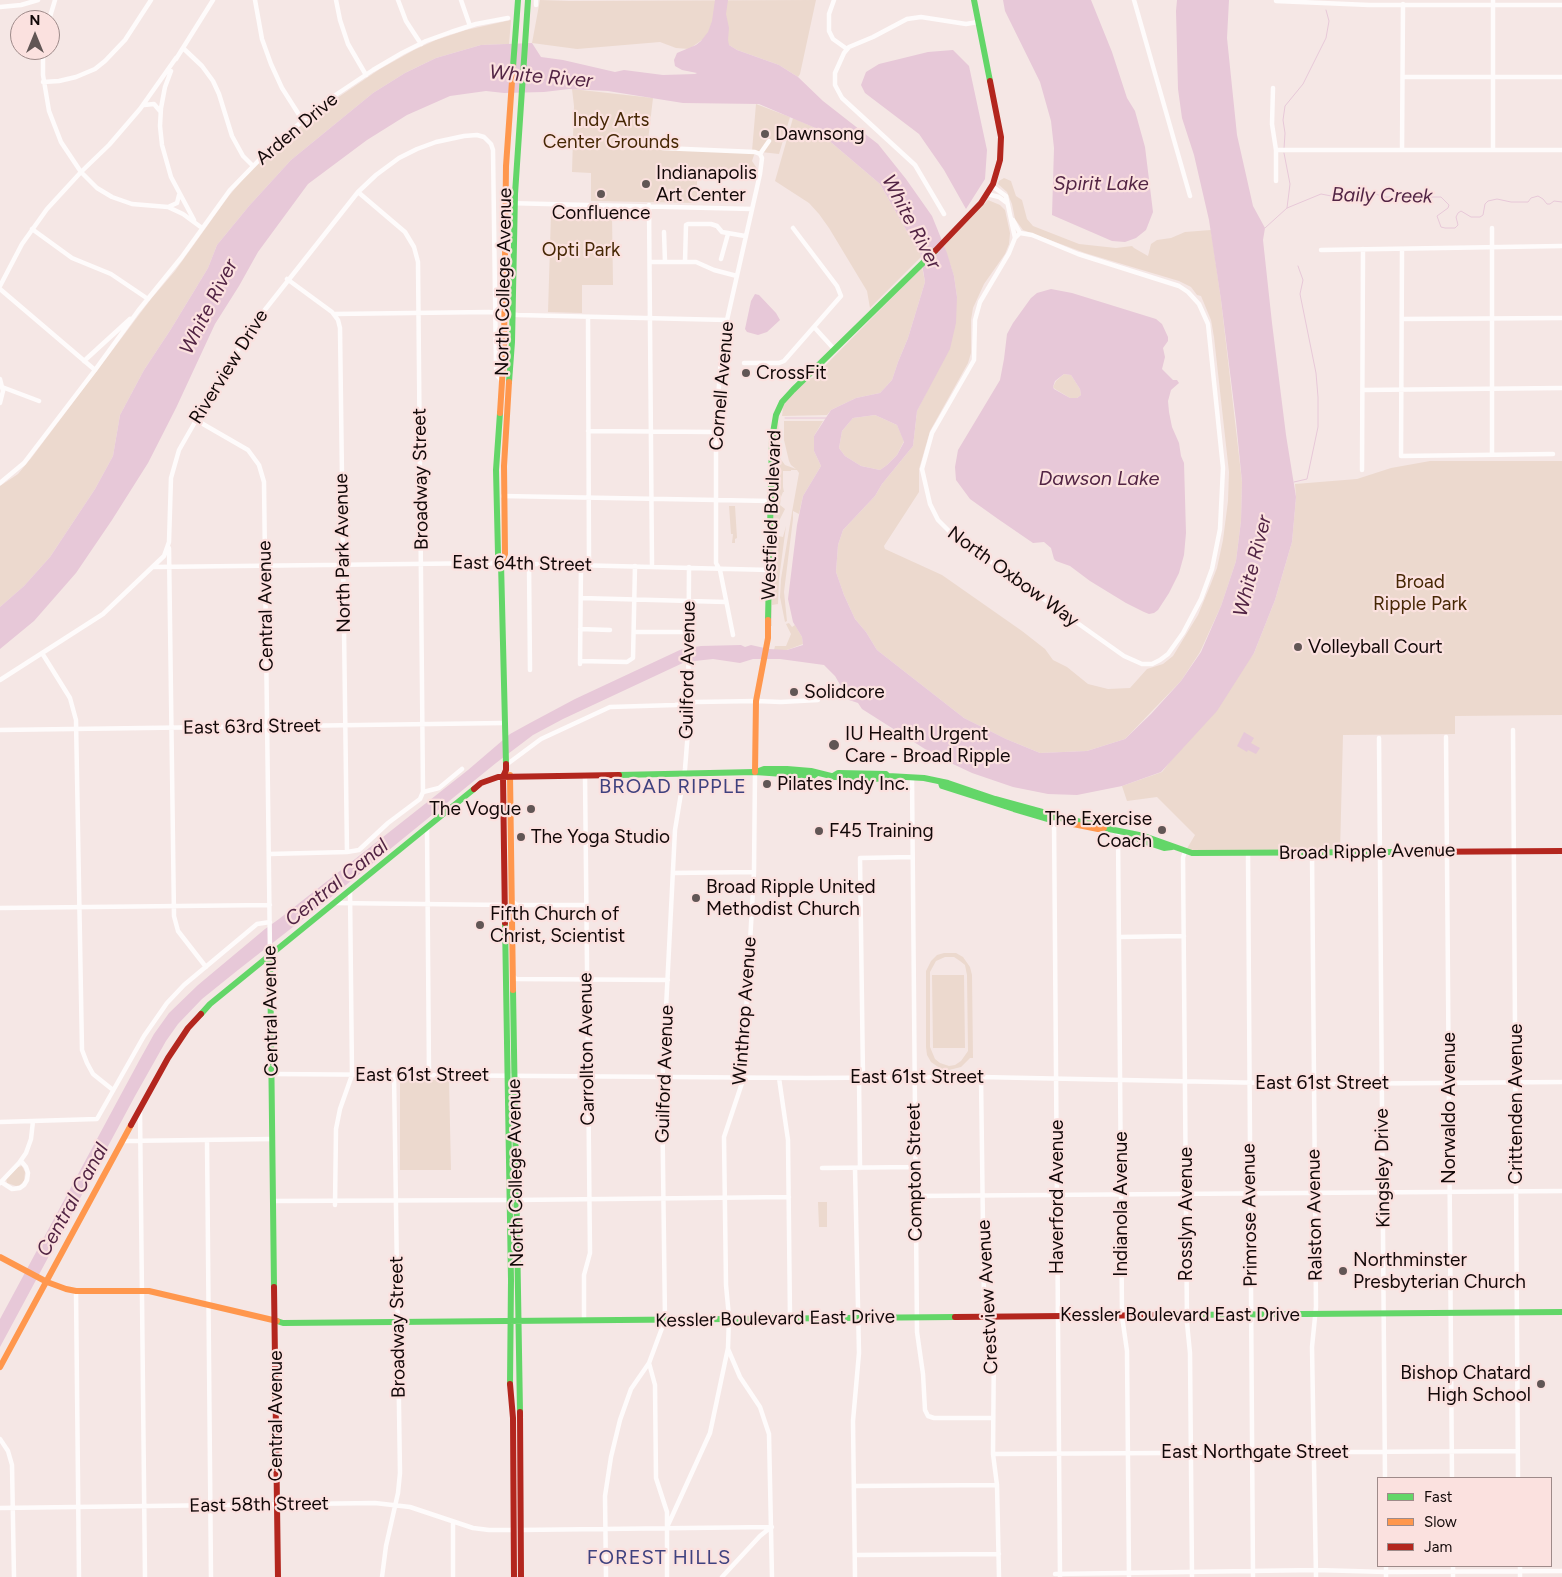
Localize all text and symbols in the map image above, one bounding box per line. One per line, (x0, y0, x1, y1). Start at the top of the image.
north arrow (10, 10, 60, 60)
text: N (30, 12, 40, 29)
water label: White River (488, 61, 594, 93)
street label: Arden Drive (251, 88, 343, 170)
park label: Indy Arts Center Grounds (543, 109, 679, 153)
place label: Dawnsong (775, 123, 865, 145)
marker: Dawnsong (759, 128, 771, 140)
place label: Indianapolis Art Center (656, 162, 757, 206)
water label: White River (876, 171, 946, 273)
water label: Spirit Lake (1053, 172, 1149, 196)
marker: Indianapolis Art Center (640, 178, 652, 190)
water label: Baily Creek (1331, 183, 1433, 209)
street label: North College Avenue (491, 188, 517, 376)
marker: Confluence (595, 188, 607, 200)
place label: Confluence (552, 202, 650, 224)
park label: Opti Park (542, 239, 620, 261)
water label: White River (175, 255, 243, 359)
street label: Riverview Drive (185, 306, 273, 428)
street label: Cornell Avenue (705, 321, 739, 451)
place label: CrossFit (756, 362, 827, 384)
marker: CrossFit (740, 367, 752, 379)
street label: Broadway Street (408, 408, 434, 550)
street label: Westfield Boulevard (758, 430, 786, 600)
water label: Dawson Lake (1039, 467, 1159, 491)
street label: North Park Avenue (330, 473, 356, 633)
water label: White River (1229, 513, 1277, 619)
street label: North Oxbow Way (943, 522, 1083, 632)
street label: Central Avenue (253, 540, 279, 672)
street label: East 64th Street (452, 551, 592, 577)
park label: Broad Ripple Park (1373, 571, 1467, 615)
street label: Guilford Avenue (675, 601, 701, 739)
place label: Volleyball Court (1308, 636, 1443, 658)
marker: Volleyball Court (1292, 641, 1304, 653)
place label: Solidcore (804, 681, 885, 703)
marker: Solidcore (788, 686, 800, 698)
street label: East 63rd Street (183, 714, 321, 740)
place label: IU Health Urgent Care - Broad Ripple (845, 723, 1010, 767)
marker: IU Health Urgent Care - Broad Ripple (827, 738, 841, 752)
place label: Pilates Indy Inc. (777, 773, 909, 795)
district label: BROAD RIPPLE (598, 775, 748, 799)
marker: Pilates Indy Inc. (761, 778, 773, 790)
place label: The Vogue (429, 798, 521, 820)
marker: The Vogue (525, 803, 537, 815)
place label: The Exercise Coach (1045, 808, 1152, 852)
place label: F45 Training (829, 820, 934, 842)
marker: The Exercise Coach (1156, 824, 1168, 836)
marker: F45 Training (813, 825, 825, 837)
place label: The Yoga Studio (531, 826, 670, 848)
marker: The Yoga Studio (515, 831, 527, 843)
water label: Central Canal (281, 834, 393, 932)
street label: Broad Ripple Avenue (1278, 839, 1456, 865)
place label: Broad Ripple United Methodist Church (706, 876, 876, 920)
marker: Broad Ripple United Methodist Church (690, 892, 702, 904)
place label: Fifth Church of Christ, Scientist (490, 903, 625, 947)
marker: Fifth Church of Christ, Scientist (474, 919, 486, 931)
street label: Winthrop Avenue (728, 936, 762, 1086)
street label: Central Avenue (258, 945, 284, 1077)
street label: Carrollton Avenue (574, 972, 600, 1126)
street label: Guilford Avenue (651, 1005, 679, 1143)
street label: Crittenden Avenue (1505, 1024, 1527, 1184)
street label: Norwaldo Avenue (1438, 1032, 1460, 1184)
street label: East 61st Street (355, 1064, 489, 1086)
street label: East 61st Street (850, 1066, 984, 1088)
street label: East 61st Street (1255, 1072, 1389, 1094)
street label: North College Avenue (503, 1079, 529, 1267)
street label: Compton Street (902, 1102, 928, 1242)
street label: Kingsley Drive (1371, 1108, 1395, 1228)
street label: Haverford Avenue (1046, 1120, 1068, 1274)
street label: Indianola Avenue (1110, 1131, 1132, 1277)
water label: Central Canal (32, 1139, 114, 1261)
street label: Primrose Avenue (1237, 1143, 1263, 1287)
street label: Rosslyn Avenue (1175, 1147, 1197, 1281)
street label: Ralston Avenue (1302, 1149, 1328, 1281)
street label: Crestview Avenue (973, 1219, 1003, 1375)
place label: Northminster Presbyterian Church (1353, 1249, 1526, 1293)
street label: Broadway Street (385, 1256, 411, 1398)
marker: Northminster Presbyterian Church (1337, 1265, 1349, 1277)
street label: Kessler Boulevard East Drive (1060, 1304, 1300, 1326)
street label: Kessler Boulevard East Drive (655, 1306, 895, 1332)
street label: Central Avenue (265, 1350, 287, 1482)
place label: Bishop Chatard High School (1400, 1362, 1531, 1406)
marker: Bishop Chatard High School (1535, 1378, 1547, 1390)
street label: East Northgate Street (1161, 1441, 1349, 1463)
legend (1377, 1477, 1552, 1567)
text: Fast (1424, 1488, 1452, 1506)
street label: East 58th Street (189, 1492, 329, 1518)
text: Slow (1424, 1513, 1457, 1531)
text: Jam (1424, 1538, 1452, 1556)
district label: FOREST HILLS (585, 1546, 733, 1570)

